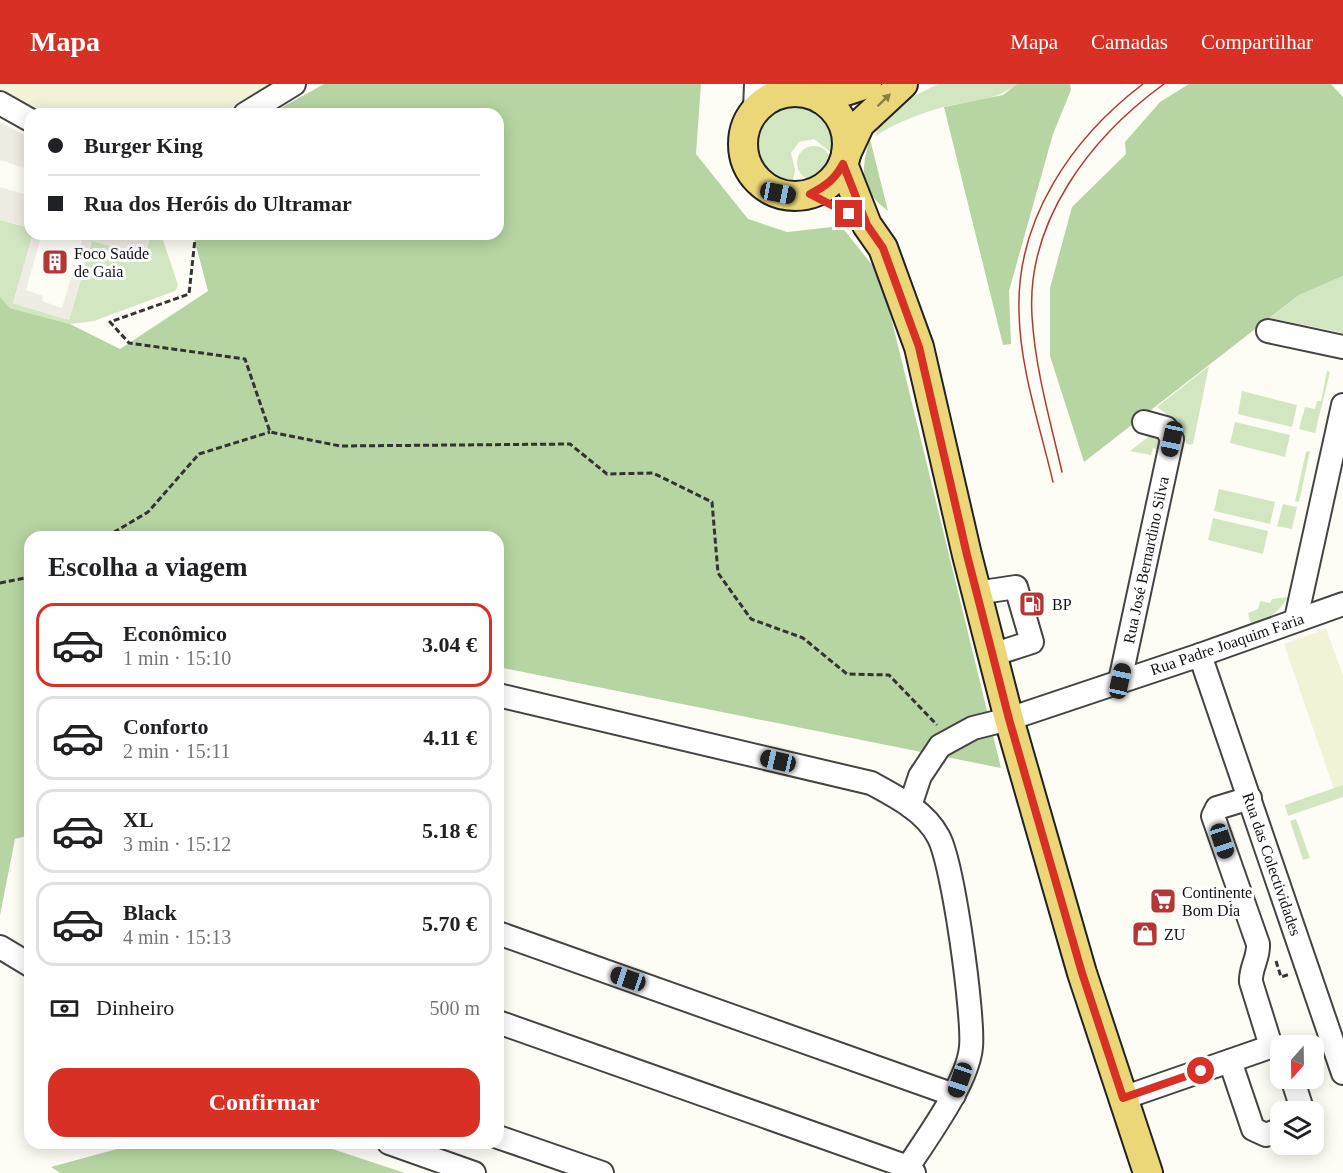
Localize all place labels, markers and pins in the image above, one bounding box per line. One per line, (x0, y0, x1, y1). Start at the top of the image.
place label: Foco Saúde de Gaia (74, 245, 149, 280)
building icon: Foco Saúde de Gaia (40, 247, 70, 277)
fuel station icon: BP (1017, 589, 1047, 619)
place label: BP (1052, 596, 1072, 613)
place label: Continente Bom Dia (1182, 884, 1252, 919)
supermarket icon: Continente Bom Dia (1148, 886, 1178, 916)
shop icon: ZU (1130, 919, 1160, 949)
place label: ZU (1164, 926, 1186, 943)

